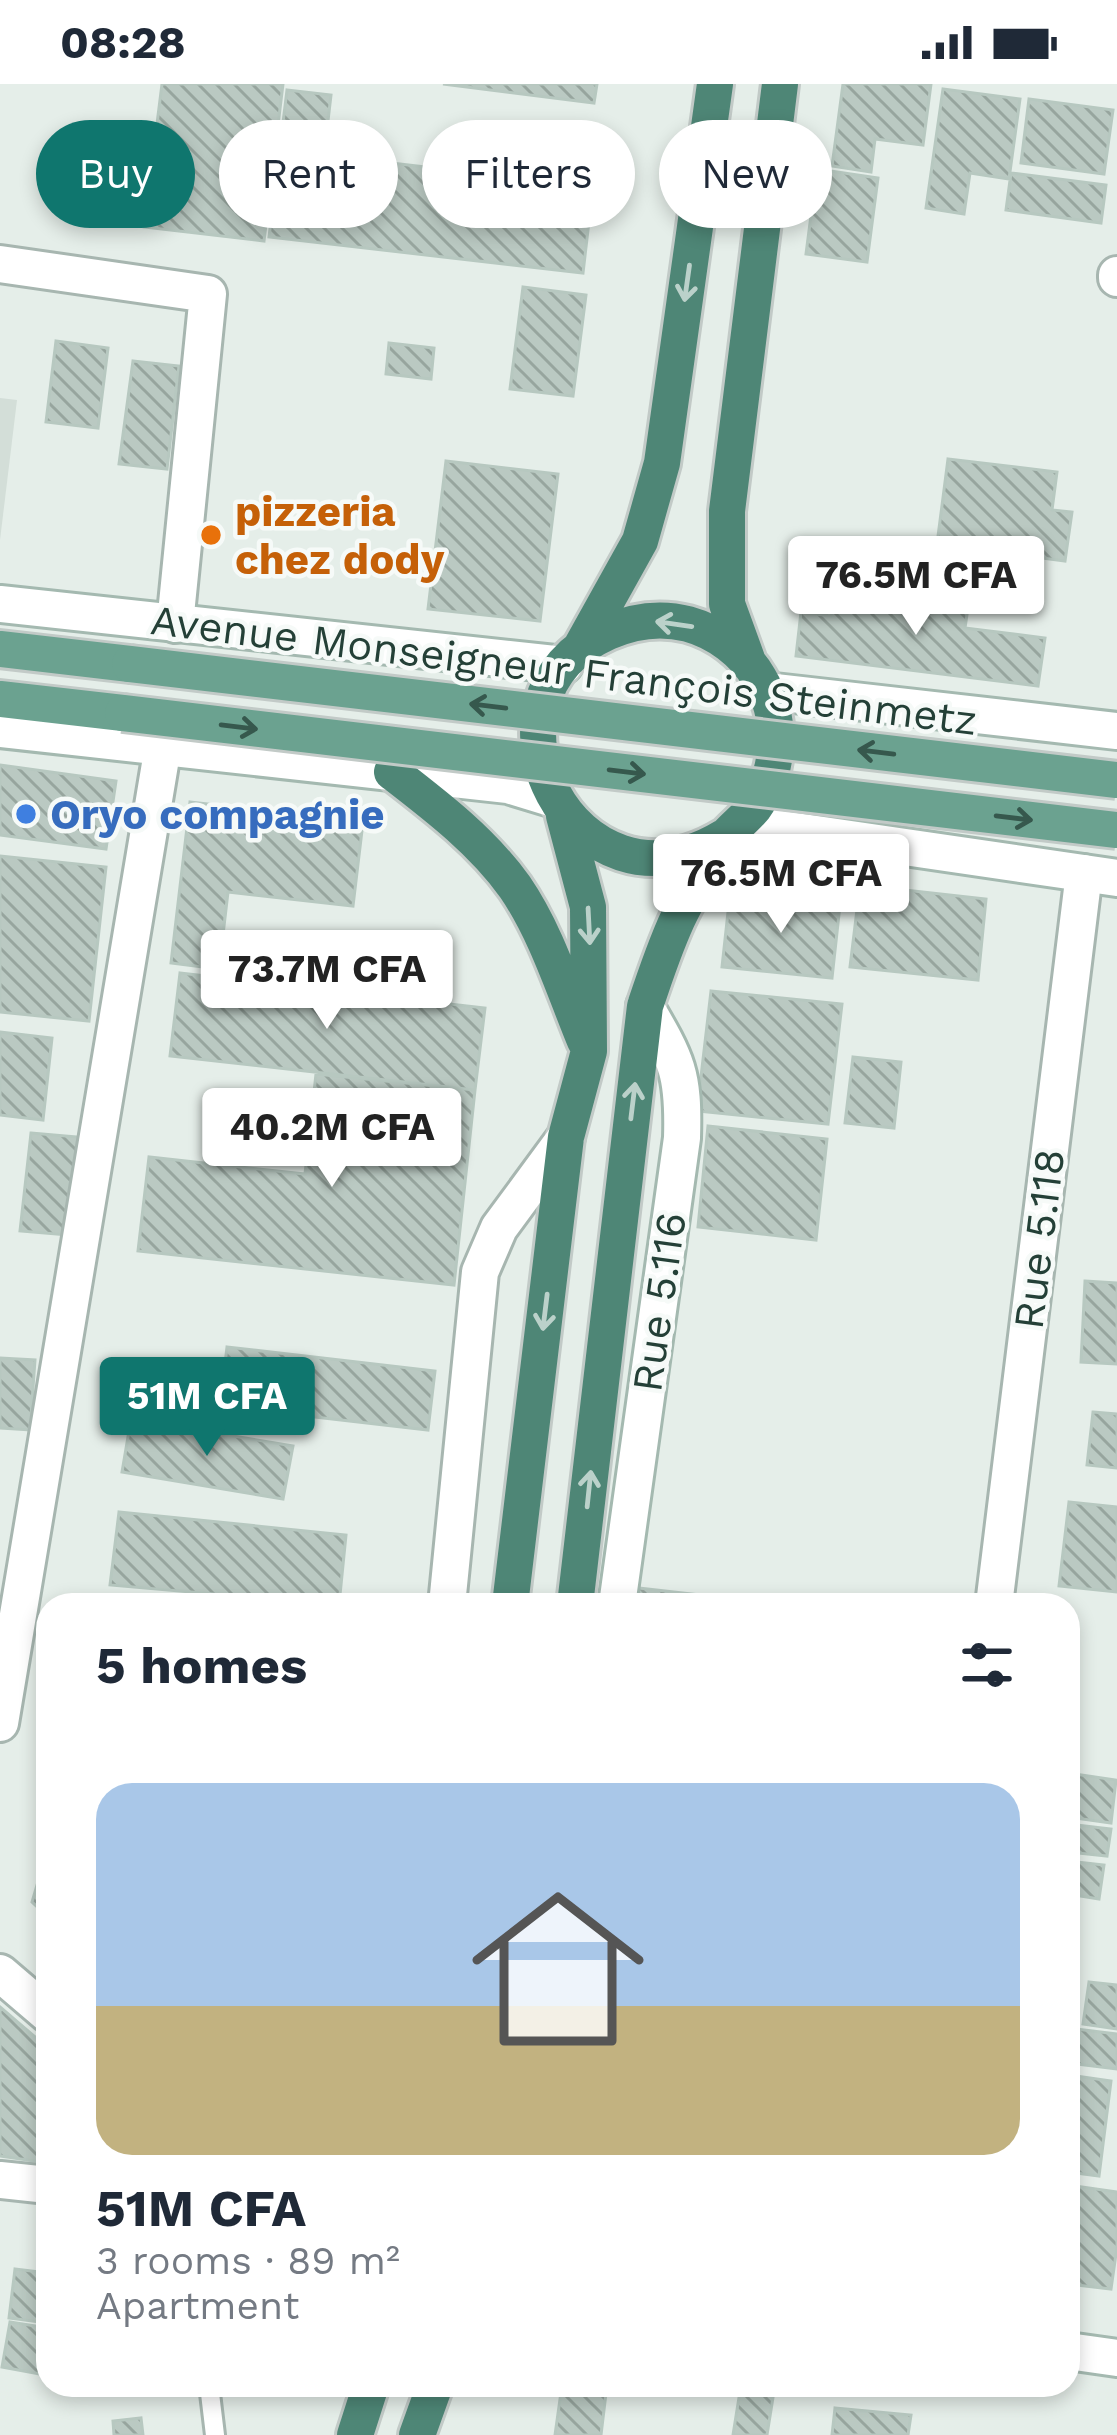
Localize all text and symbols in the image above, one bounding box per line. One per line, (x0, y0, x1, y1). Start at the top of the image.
text: 08:28 (60, 16, 186, 69)
chip: Buy (36, 120, 195, 228)
chip: Rent (219, 120, 398, 228)
chip: Filters (422, 120, 635, 228)
chip: New (659, 120, 832, 228)
one-way arrow (675, 263, 698, 302)
place label: pizzeria chez dody (235, 487, 445, 584)
marker: pizzeria chez dody (198, 522, 224, 548)
pin: 76.5M CFA (779, 536, 1053, 638)
text: 76.5M CFA (815, 552, 1017, 597)
street label: Avenue Monseigneur François Steinmetz (148, 595, 980, 745)
one-way arrow (656, 612, 695, 634)
one-way arrow (469, 695, 508, 717)
one-way arrow (219, 716, 258, 738)
one-way arrow (857, 740, 896, 762)
one-way arrow (607, 762, 646, 784)
place label: Oryo compagnie (50, 790, 385, 839)
marker: Oryo compagnie (13, 801, 39, 827)
one-way arrow (994, 807, 1033, 829)
pin: 76.5M CFA (644, 834, 918, 936)
text: 76.5M CFA (680, 850, 882, 895)
one-way arrow (578, 906, 601, 945)
pin: 73.7M CFA (190, 930, 464, 1032)
text: 73.7M CFA (228, 946, 426, 991)
one-way arrow (622, 1082, 645, 1121)
pin: 40.2M CFA (195, 1088, 469, 1190)
text: 40.2M CFA (229, 1104, 435, 1149)
street label: Rue 5.118 (1004, 1146, 1074, 1332)
street label: Rue 5.116 (622, 1209, 696, 1395)
one-way arrow (533, 1292, 555, 1331)
pin: 51M CFA (96, 1357, 318, 1459)
text: 51M CFA (127, 1373, 287, 1418)
one-way arrow (578, 1470, 600, 1509)
icon: filters (954, 1632, 1020, 1698)
text: 5 homes (96, 1636, 307, 1695)
icon: home (450, 1861, 666, 2077)
text: 51M CFA (96, 2179, 306, 2238)
text: 3 rooms · 89 m² (96, 2238, 400, 2283)
text: Apartment (96, 2283, 299, 2328)

